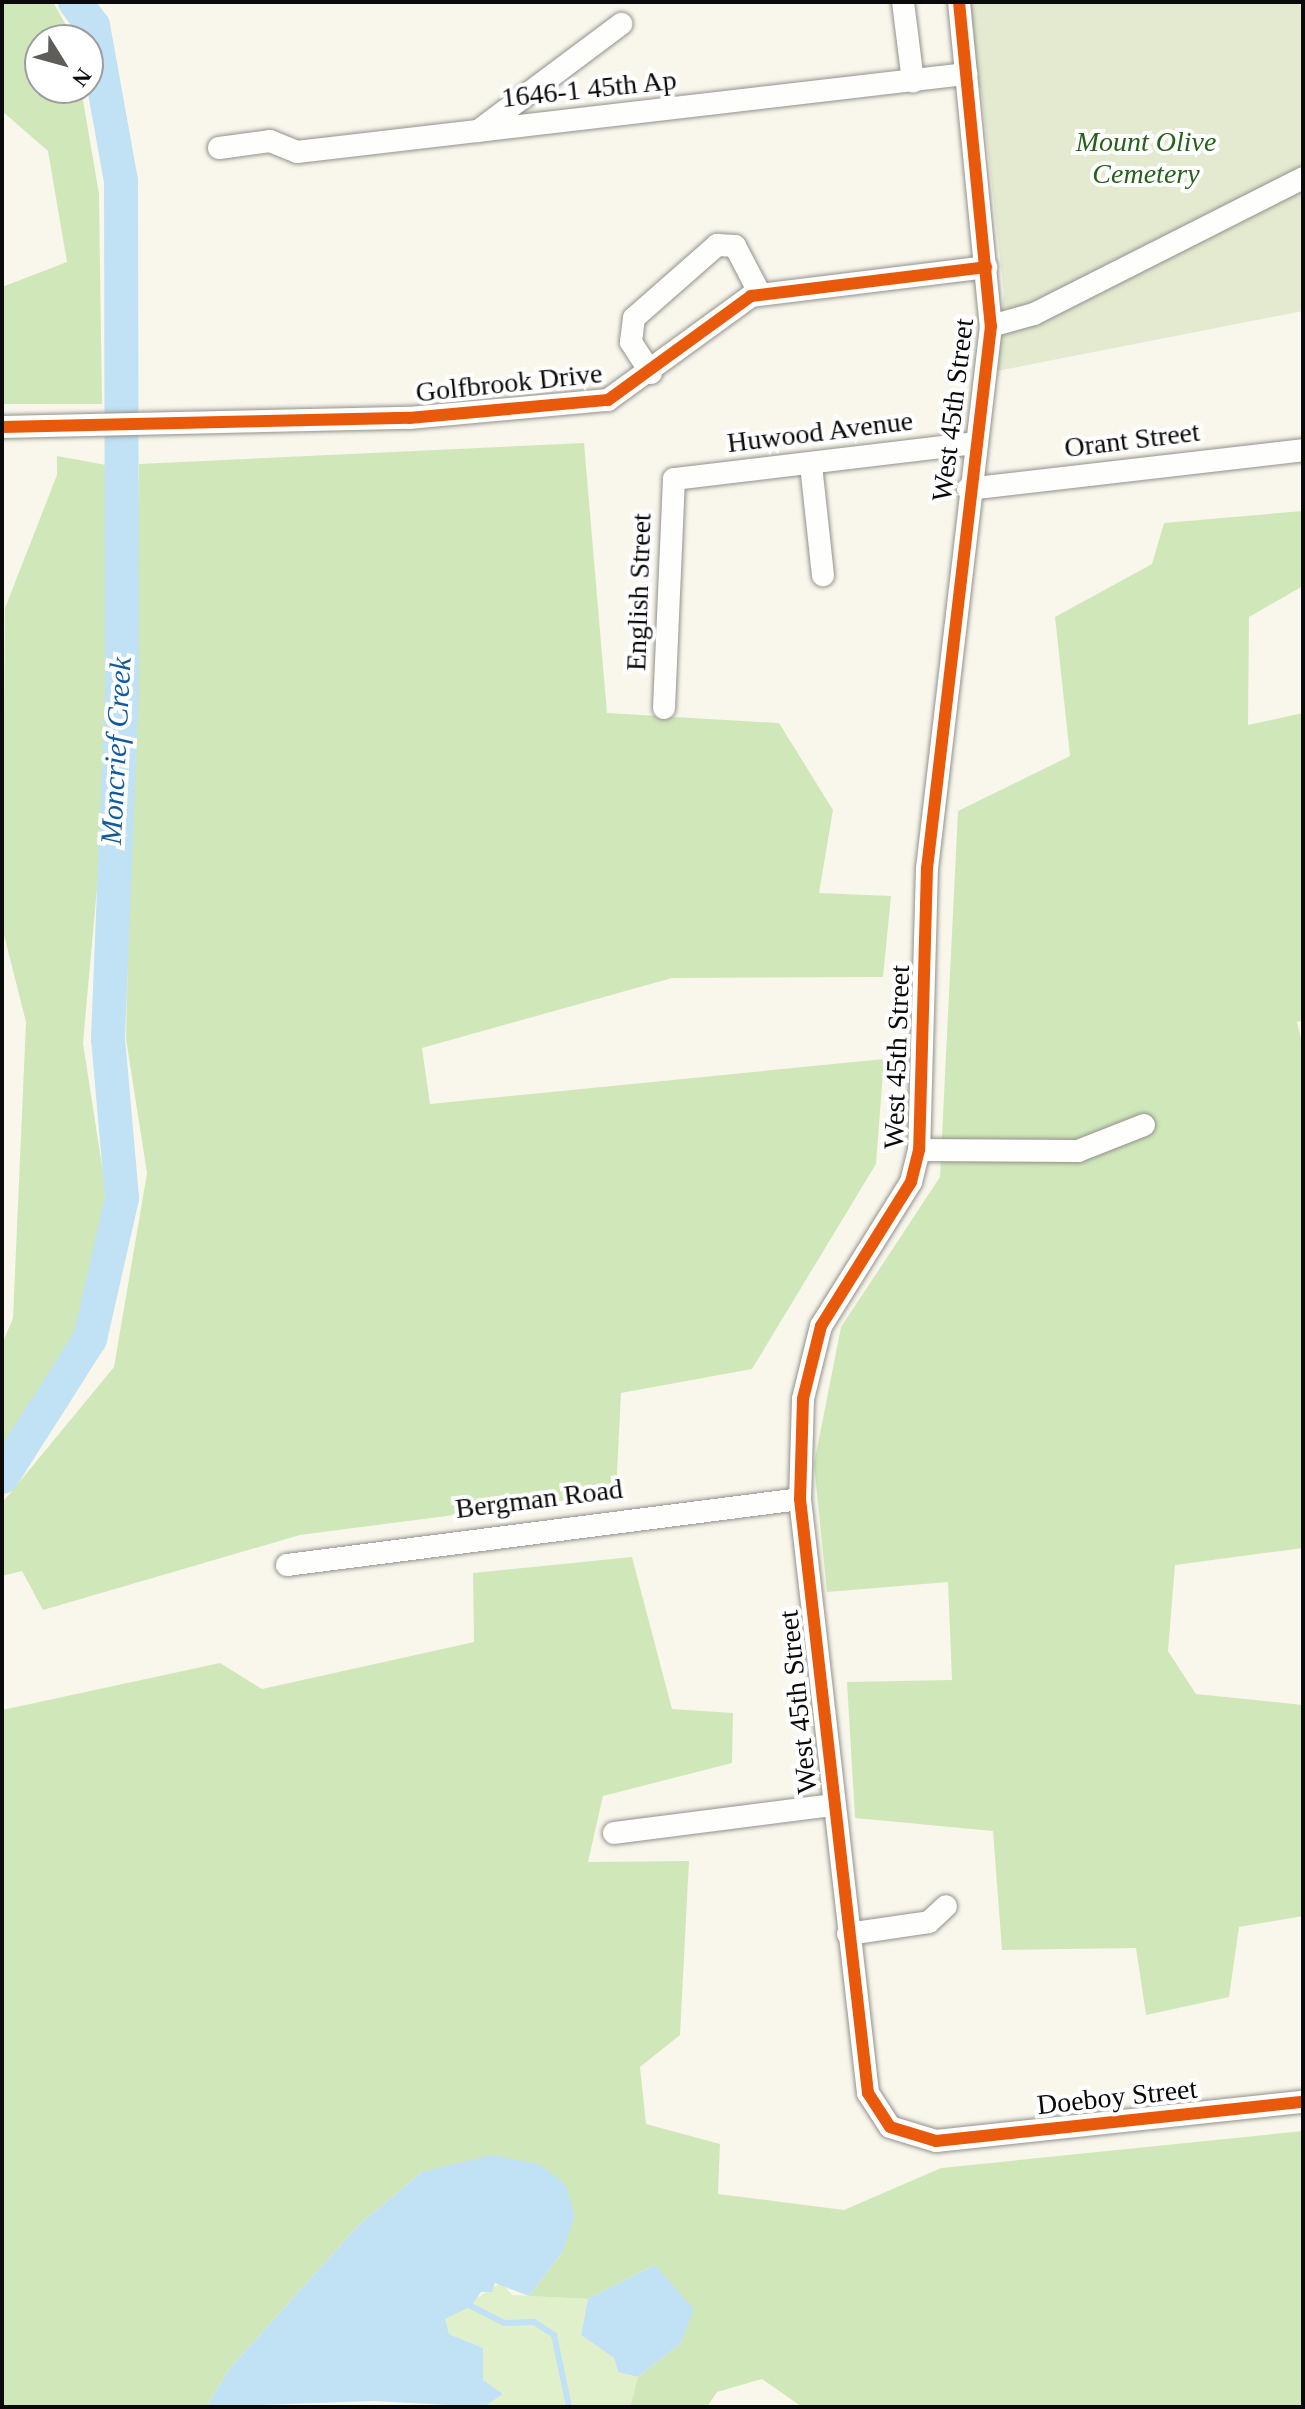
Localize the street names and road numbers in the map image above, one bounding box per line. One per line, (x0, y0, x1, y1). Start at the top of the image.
street label: 1646-1 45th Ap (499, 63, 679, 115)
street label: West 45th Street (925, 316, 981, 504)
street label: Golfbrook Drive (414, 356, 604, 410)
street label: Huwood Avenue (724, 404, 916, 460)
street label: Orant Street (1062, 415, 1202, 465)
street label: English Street (619, 513, 659, 671)
street label: West 45th Street (877, 964, 917, 1150)
street label: Bergman Road (453, 1472, 625, 1526)
street label: West 45th Street (772, 1609, 824, 1795)
street label: Doeboy Street (1035, 2072, 1199, 2122)

